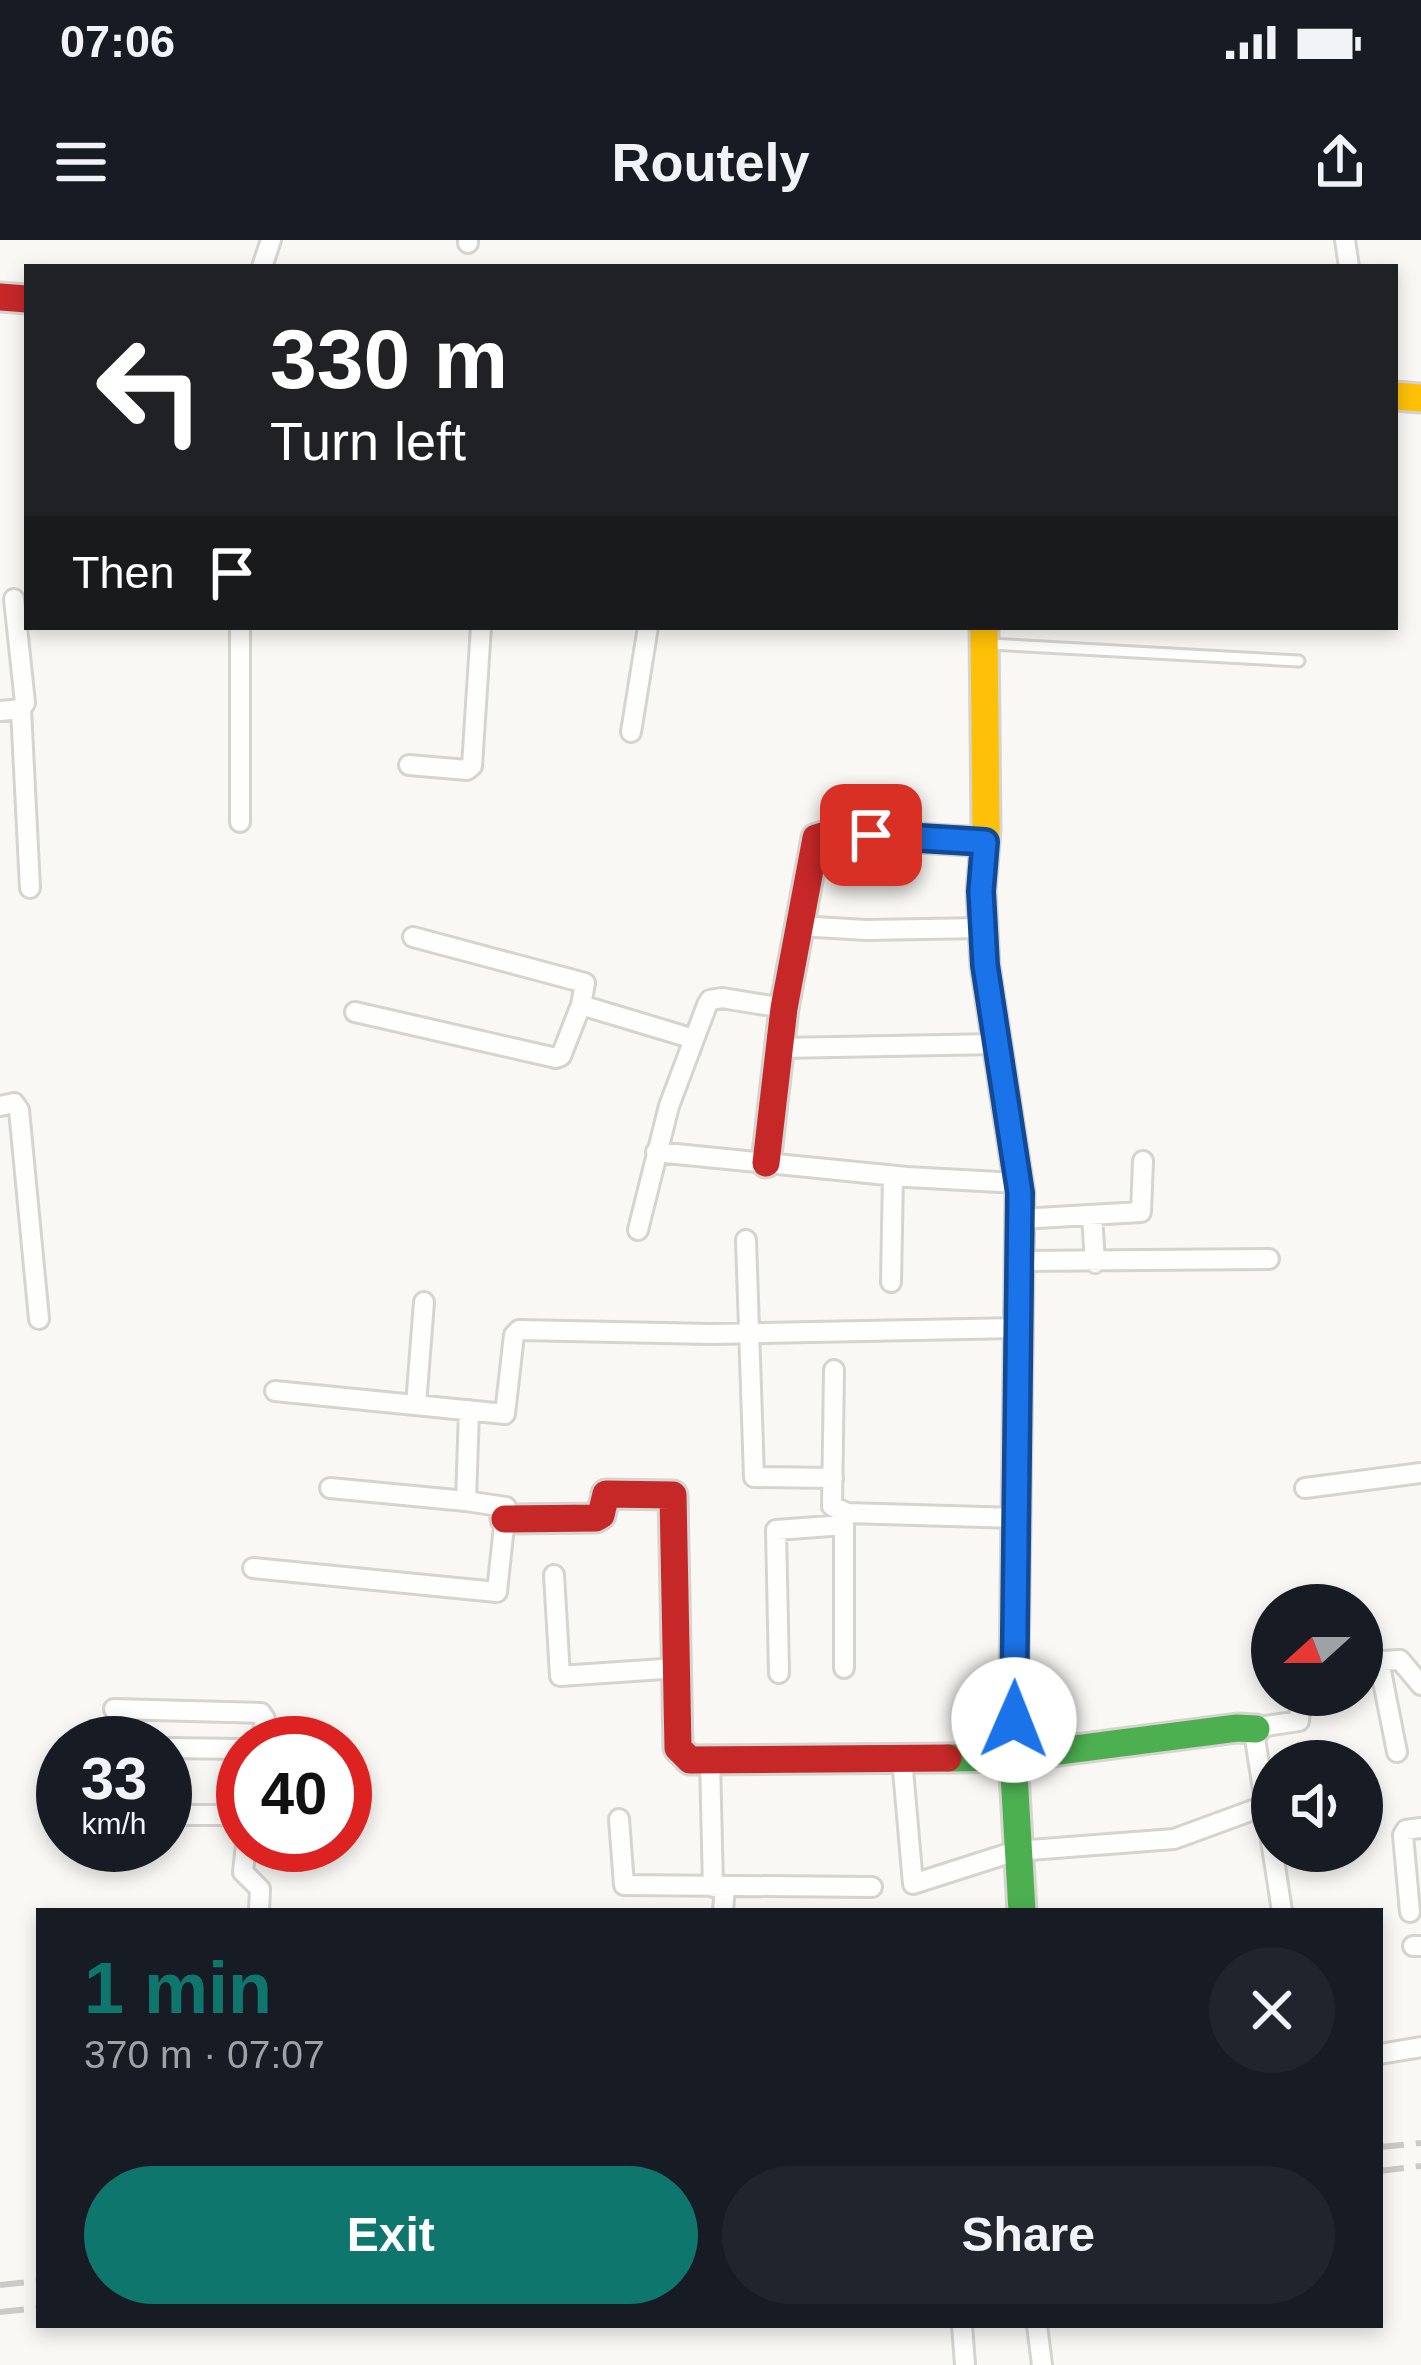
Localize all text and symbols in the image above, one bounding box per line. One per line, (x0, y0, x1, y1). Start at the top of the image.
text: 07:06 (60, 16, 175, 67)
icon: menu (48, 129, 114, 195)
icon: share (1307, 129, 1373, 195)
text: Routely (611, 132, 810, 192)
icon: left (72, 312, 228, 468)
text: 330 m (270, 312, 508, 406)
text: Turn left (270, 411, 466, 471)
icon: arrive (199, 540, 265, 606)
text: Then (72, 547, 175, 598)
pin (820, 784, 922, 886)
icon: arrive (838, 802, 904, 868)
north arrow (1251, 1584, 1383, 1716)
map controls (1251, 1584, 1383, 1872)
position arrow (951, 1657, 1077, 1783)
speed limit sign: 40 (216, 1716, 372, 1872)
button: sound (1251, 1740, 1383, 1872)
text: 33 (81, 1745, 147, 1812)
text: km/h (81, 1807, 147, 1840)
button: close (1209, 1947, 1335, 2073)
text: 1 min (84, 1948, 272, 2028)
text: 370 m · 07:07 (84, 2033, 325, 2076)
button: Exit (84, 2166, 698, 2304)
button: Share (722, 2166, 1335, 2304)

